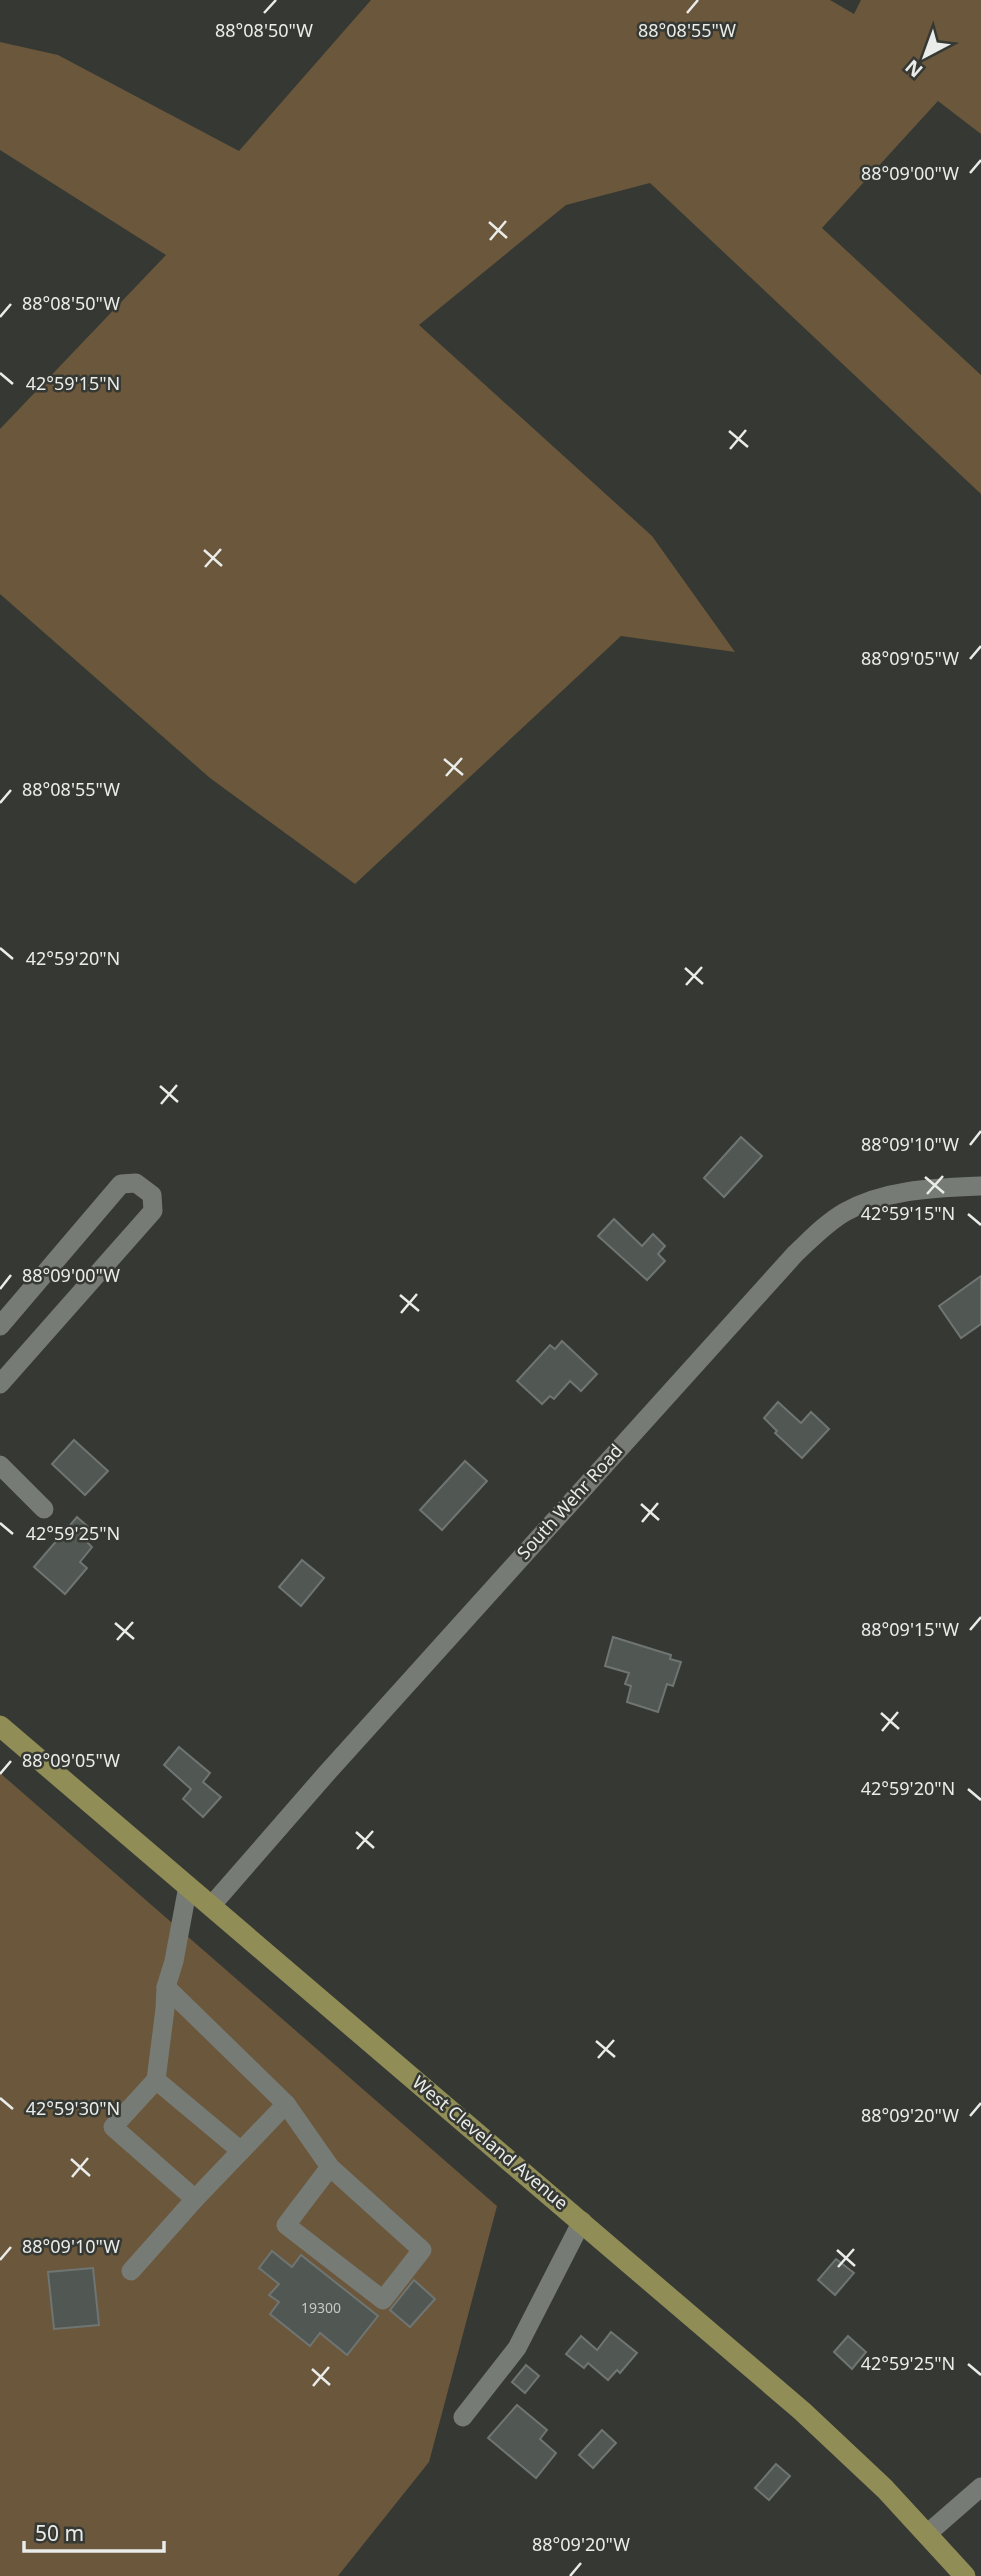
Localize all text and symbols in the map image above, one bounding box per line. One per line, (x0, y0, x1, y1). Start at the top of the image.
text: 88°08'50"W (215, 18, 313, 42)
text: 88°08'55"W (638, 18, 736, 42)
north arrow (890, 21, 960, 91)
text: N (899, 54, 928, 84)
text: 88°09'00"W (861, 161, 959, 185)
text: 88°08'50"W (22, 291, 120, 315)
text: 42°59'15"N (26, 371, 120, 395)
text: 88°09'05"W (861, 646, 959, 670)
text: 88°08'55"W (22, 777, 120, 801)
text: 42°59'20"N (26, 946, 120, 970)
text: 88°09'10"W (861, 1132, 959, 1156)
text: 42°59'15"N (861, 1201, 955, 1225)
text: 88°09'00"W (22, 1263, 120, 1287)
street label: South Wehr Road (511, 1439, 627, 1564)
text: 42°59'25"N (26, 1521, 120, 1545)
text: 88°09'15"W (861, 1617, 959, 1641)
text: 88°09'05"W (22, 1748, 120, 1772)
text: 42°59'20"N (861, 1776, 955, 1800)
street label: West Cleveland Avenue (408, 2070, 574, 2215)
text: 42°59'30"N (26, 2096, 120, 2120)
text: 88°09'20"W (861, 2103, 959, 2127)
text: 88°09'10"W (22, 2234, 120, 2258)
house number: 19300 (301, 2298, 341, 2317)
text: 42°59'25"N (861, 2351, 955, 2375)
scale bar (24, 2510, 164, 2554)
text: 50 m (35, 2519, 84, 2547)
text: 88°09'20"W (532, 2532, 630, 2556)

